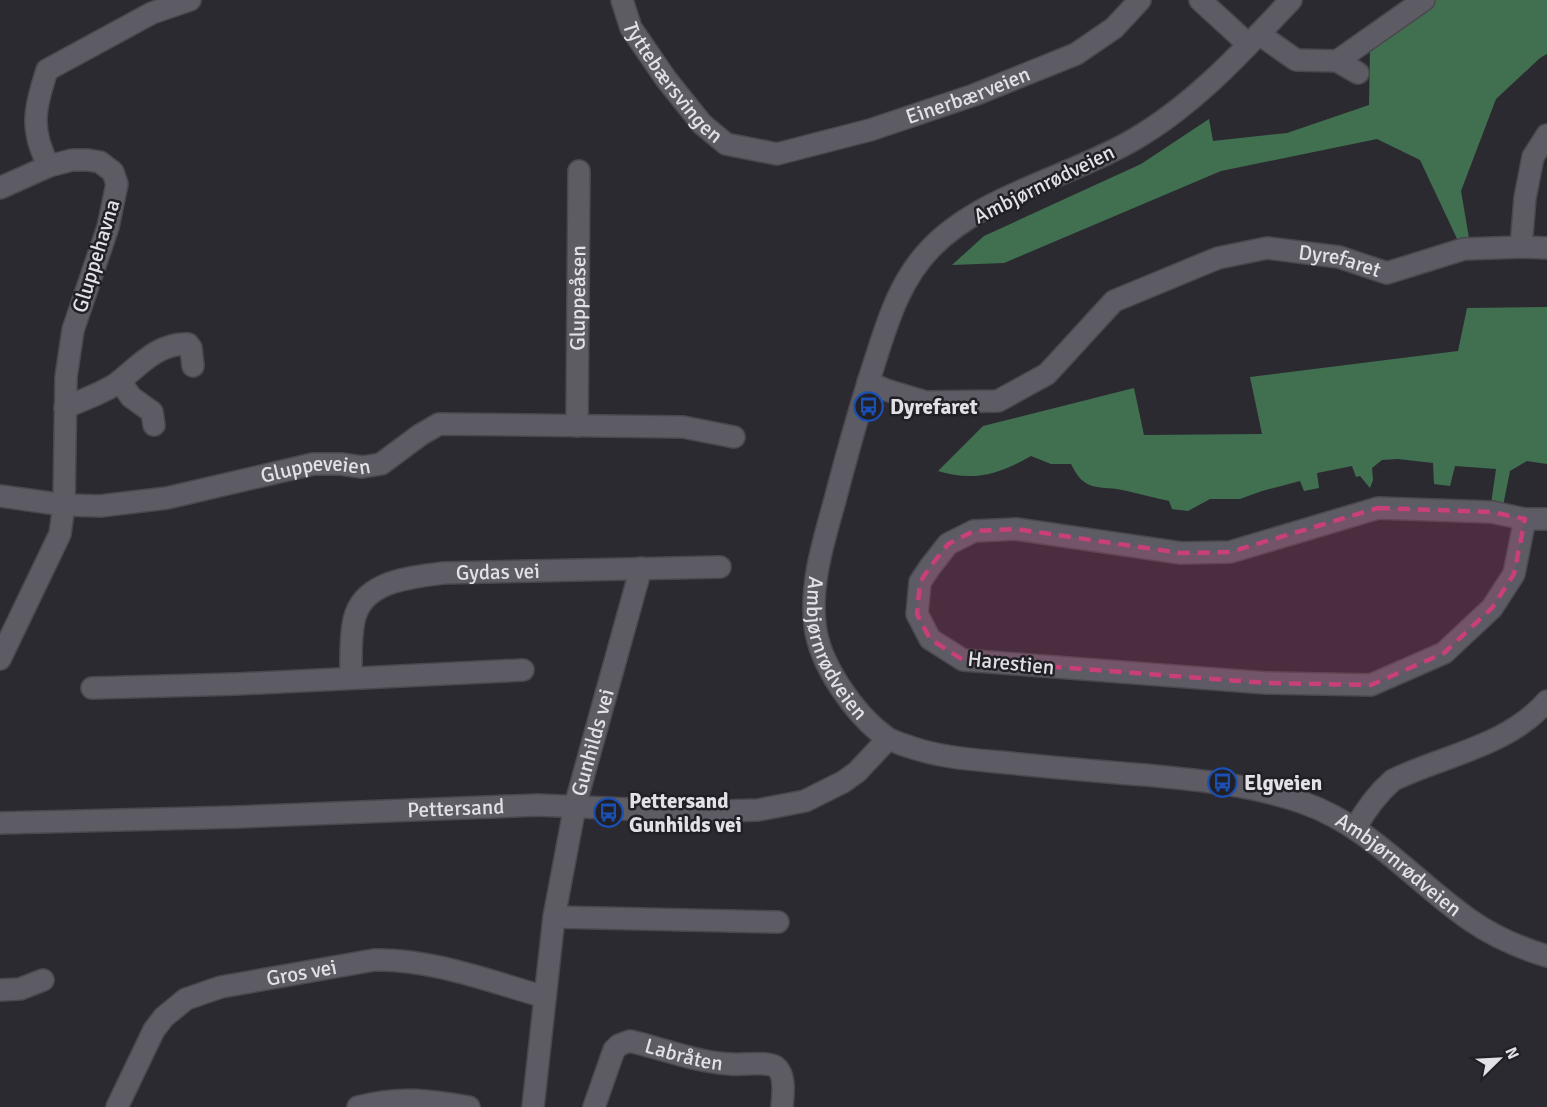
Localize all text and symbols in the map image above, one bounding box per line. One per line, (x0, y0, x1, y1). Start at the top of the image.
street label: Tyttebærsvingen (617, 19, 728, 149)
street label: Einerbærveien (902, 61, 1034, 130)
street label: Ambjørnrødveien (969, 139, 1119, 229)
street label: Gluppehavna (66, 196, 126, 316)
street label: Dyrefaret (1297, 239, 1384, 283)
street label: Gluppeåsen (565, 245, 591, 351)
bus stop icon: Dyrefaret (853, 391, 885, 423)
place label: Dyrefaret (890, 394, 978, 420)
street label: Gluppeveien (258, 451, 372, 489)
street label: Gydas vei (455, 558, 540, 586)
street label: Ambjørnrødveien (801, 575, 873, 725)
street label: Harestien (966, 646, 1056, 680)
street label: Gunhilds vei (565, 686, 620, 799)
bus stop icon: Elgveien (1207, 767, 1239, 799)
place label: Elgveien (1244, 770, 1322, 796)
place label: Pettersand Gunhilds vei (629, 788, 742, 838)
street label: Pettersand (407, 793, 505, 823)
bus stop icon: Pettersand Gunhilds vei (592, 797, 624, 829)
street label: Ambjørnrødveien (1331, 807, 1467, 922)
street label: Gros vei (264, 954, 339, 992)
north arrow (1469, 1029, 1529, 1089)
street label: Labråten (642, 1033, 725, 1076)
text: N (1500, 1044, 1523, 1062)

